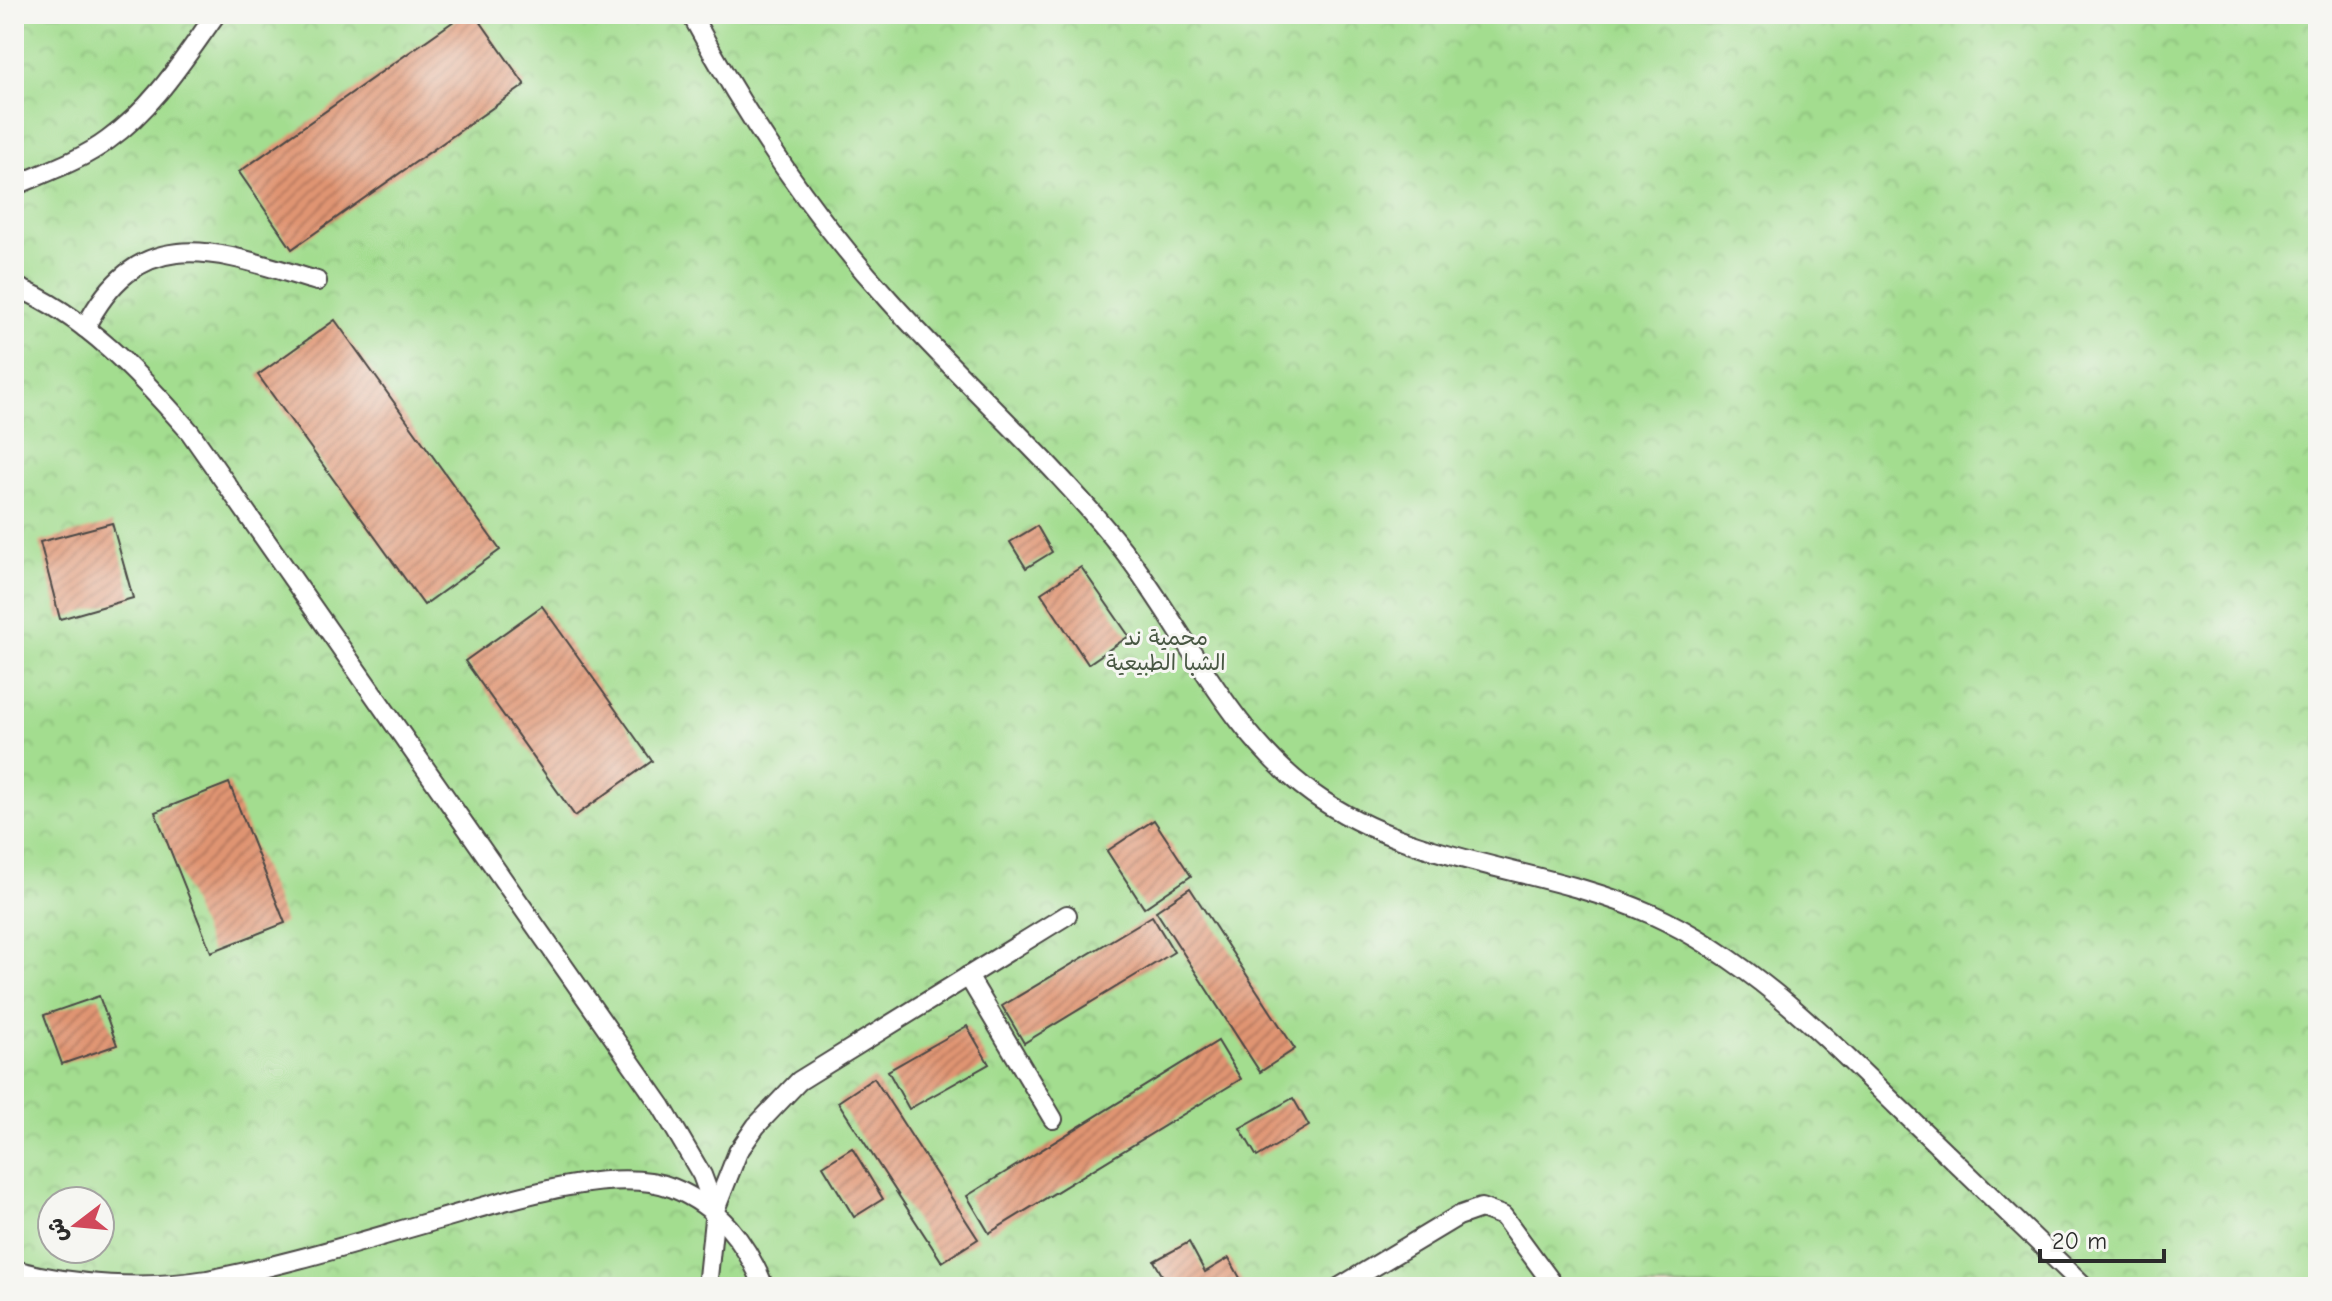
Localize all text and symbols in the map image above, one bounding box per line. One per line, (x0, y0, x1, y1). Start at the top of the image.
park label: محمية ند الشبا الطبيعية (1106, 625, 1226, 676)
north arrow (36, 1185, 116, 1265)
scale bar (2040, 1213, 2164, 1263)
text: ش (42, 1215, 74, 1245)
text: 20 m (2052, 1227, 2107, 1255)

